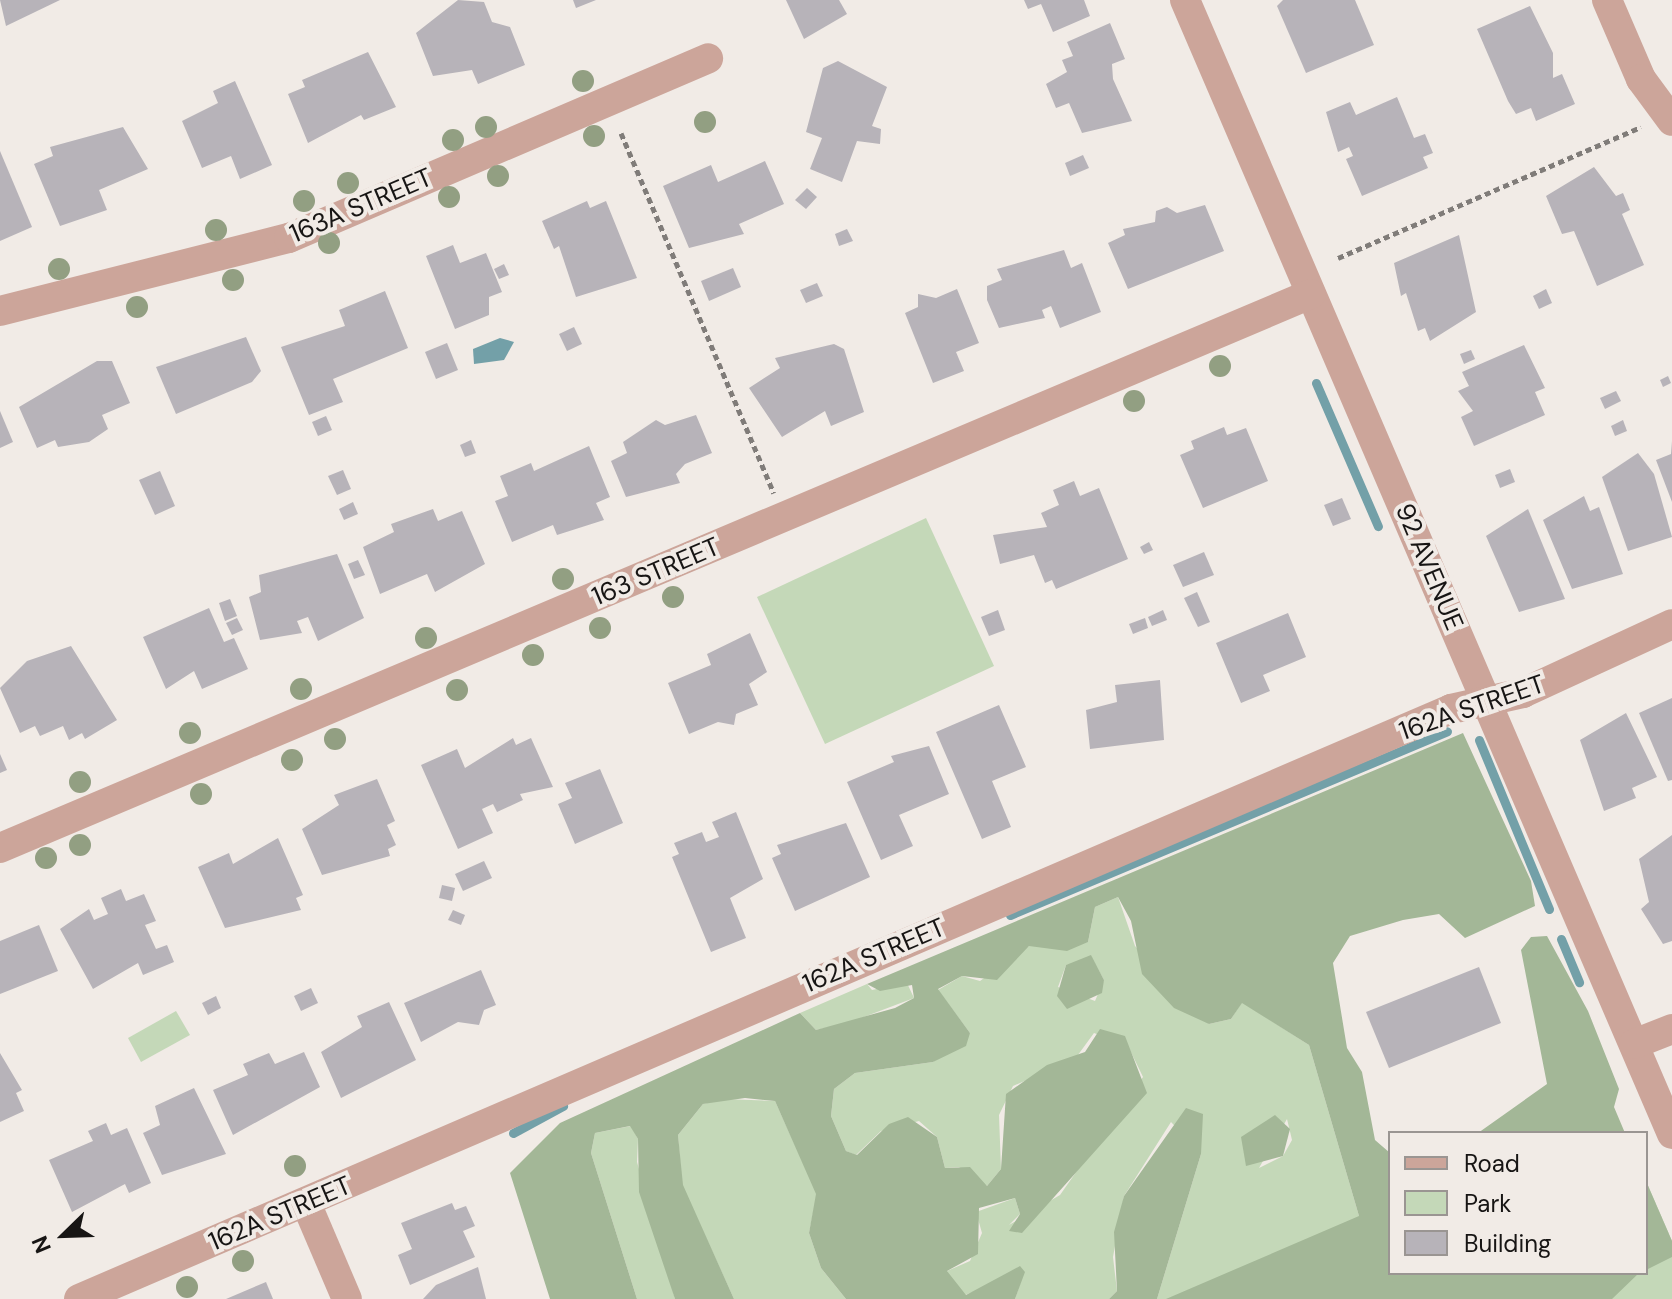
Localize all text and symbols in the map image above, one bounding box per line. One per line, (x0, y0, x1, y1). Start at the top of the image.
street label: 163A STREET (285, 162, 437, 250)
street label: 92 AVENUE (1388, 499, 1470, 635)
street label: 163 STREET (588, 531, 724, 613)
street label: 162A STREET (1395, 669, 1549, 747)
street label: 162A STREET (798, 912, 950, 1000)
legend (1388, 1131, 1648, 1275)
text: Road (1464, 1148, 1520, 1179)
street label: 162A STREET (204, 1170, 356, 1258)
text: Park (1464, 1188, 1511, 1219)
north arrow (24, 1195, 104, 1275)
text: Building (1464, 1228, 1551, 1259)
text: N (25, 1232, 58, 1258)

